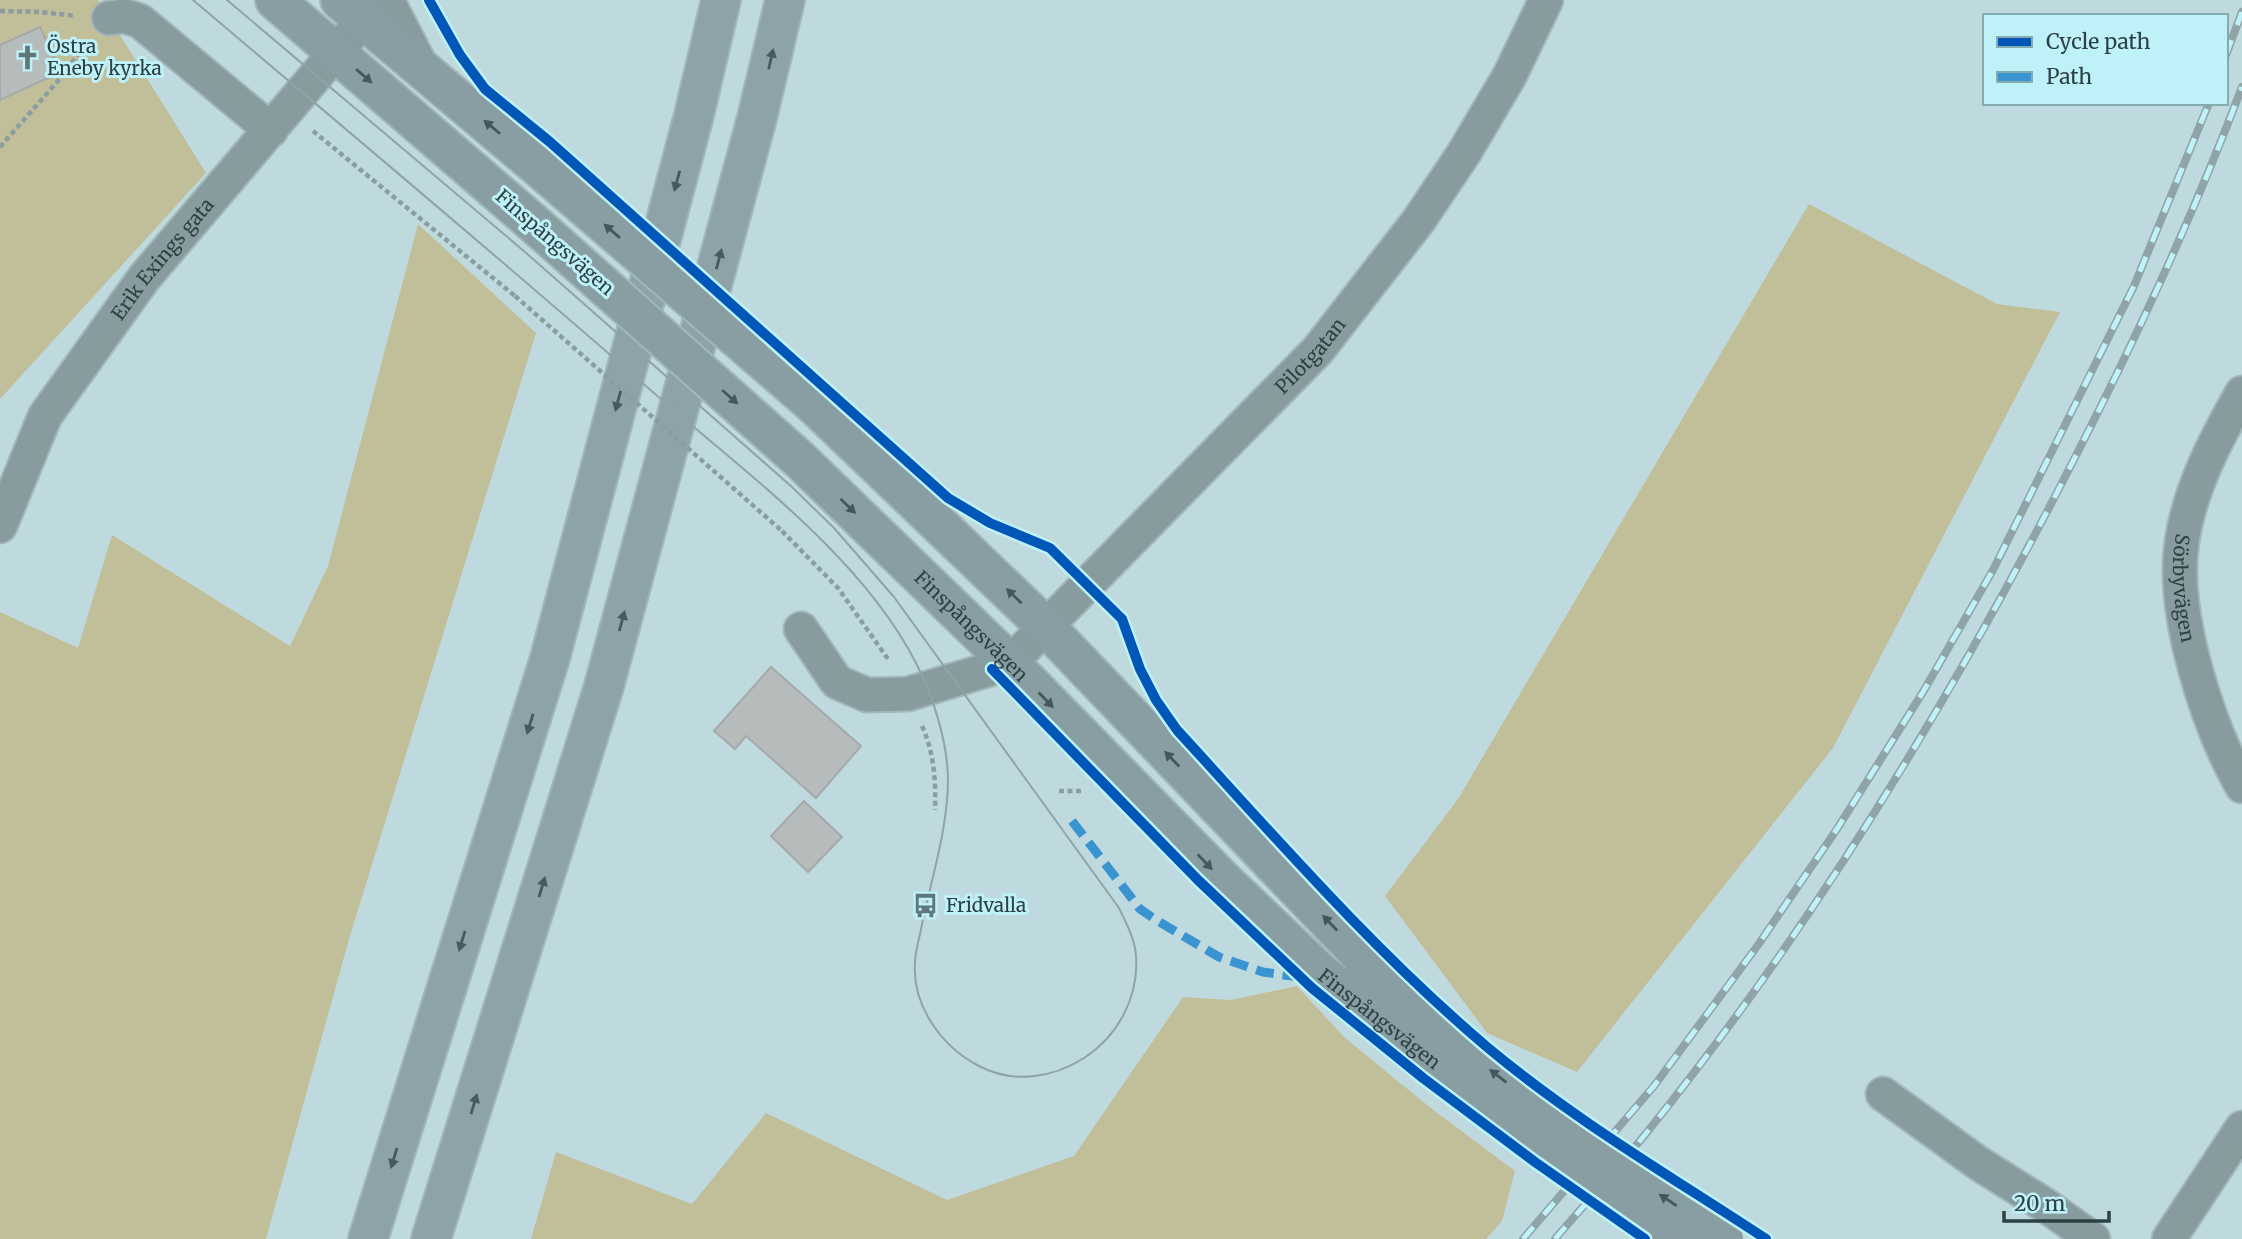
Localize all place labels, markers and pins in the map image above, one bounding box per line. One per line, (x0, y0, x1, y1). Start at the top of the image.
place label: Östra Eneby kyrka (47, 34, 162, 80)
church icon: Östra Eneby kyrka (13, 43, 41, 71)
bus stop icon: Fridvalla (912, 891, 940, 919)
place label: Fridvalla (946, 893, 1026, 917)

